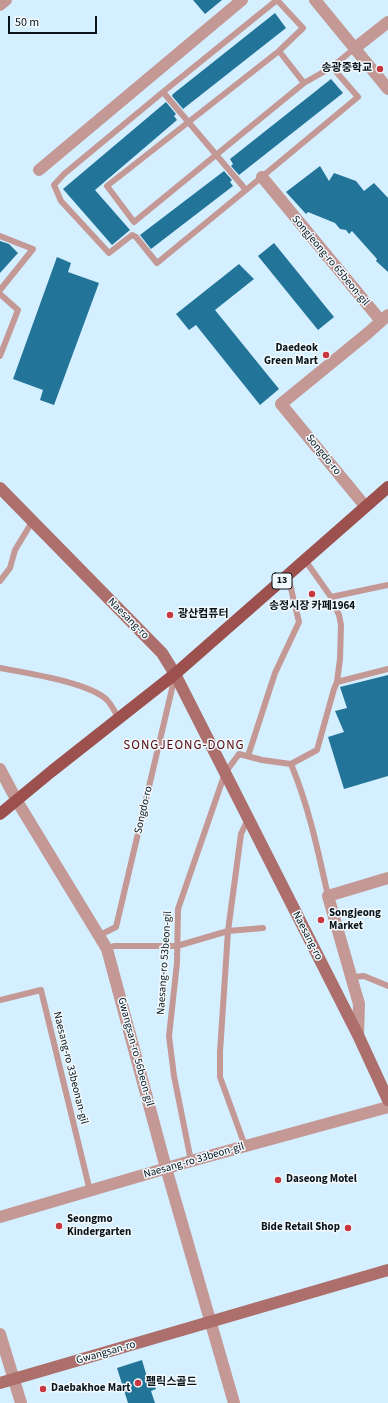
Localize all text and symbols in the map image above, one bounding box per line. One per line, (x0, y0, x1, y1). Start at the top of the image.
scale bar (10, 8, 99, 34)
text: 50 m (15, 14, 39, 31)
place label: 송광중학교 (321, 62, 372, 76)
marker: 송광중학교 (375, 64, 385, 74)
street label: Songjeong-ro 65beon-gil (288, 213, 372, 309)
place label: Daedeok Green Mart (264, 342, 318, 368)
marker: Daedeok Green Mart (321, 350, 331, 360)
street label: Songdo-ro (303, 432, 343, 478)
road number: 13 (272, 573, 292, 589)
marker: 송정시장 카페1964 (307, 589, 317, 599)
street label: Naesang-ro (105, 596, 151, 642)
place label: 송정시장 카페1964 (269, 600, 355, 614)
place label: 광산컴퓨터 (178, 608, 229, 622)
marker: 광산컴퓨터 (165, 610, 175, 620)
district label: SONGJEONG-DONG (123, 738, 245, 754)
street label: Songdo-ro (132, 785, 156, 835)
place label: Songjeong Market (329, 907, 381, 933)
street label: Naesang-ro (289, 909, 325, 963)
street label: Naesang-ro 53beon-gil (155, 911, 175, 1015)
marker: Songjeong Market (316, 915, 326, 925)
street label: Gwangsan-ro 56beon-gil (114, 996, 156, 1108)
street label: Naesang-ro 33beonan-gil (50, 1010, 90, 1126)
street label: Naesang-ro 33beon-gil (142, 1140, 246, 1182)
place label: Daseong Motel (286, 1173, 357, 1187)
marker: Daseong Motel (273, 1175, 283, 1185)
place label: Seongmo Kindergarten (67, 1213, 131, 1239)
marker: Seongmo Kindergarten (54, 1221, 64, 1231)
place label: Bide Retail Shop (261, 1221, 340, 1235)
marker: Bide Retail Shop (343, 1223, 353, 1233)
street label: Gwangsan-ro (75, 1338, 137, 1368)
place label: 펠릭스골드 (146, 1376, 197, 1390)
marker: 펠릭스골드 (133, 1378, 143, 1388)
place label: Daebakhoe Mart (51, 1382, 131, 1396)
marker: Daebakhoe Mart (38, 1384, 48, 1394)

